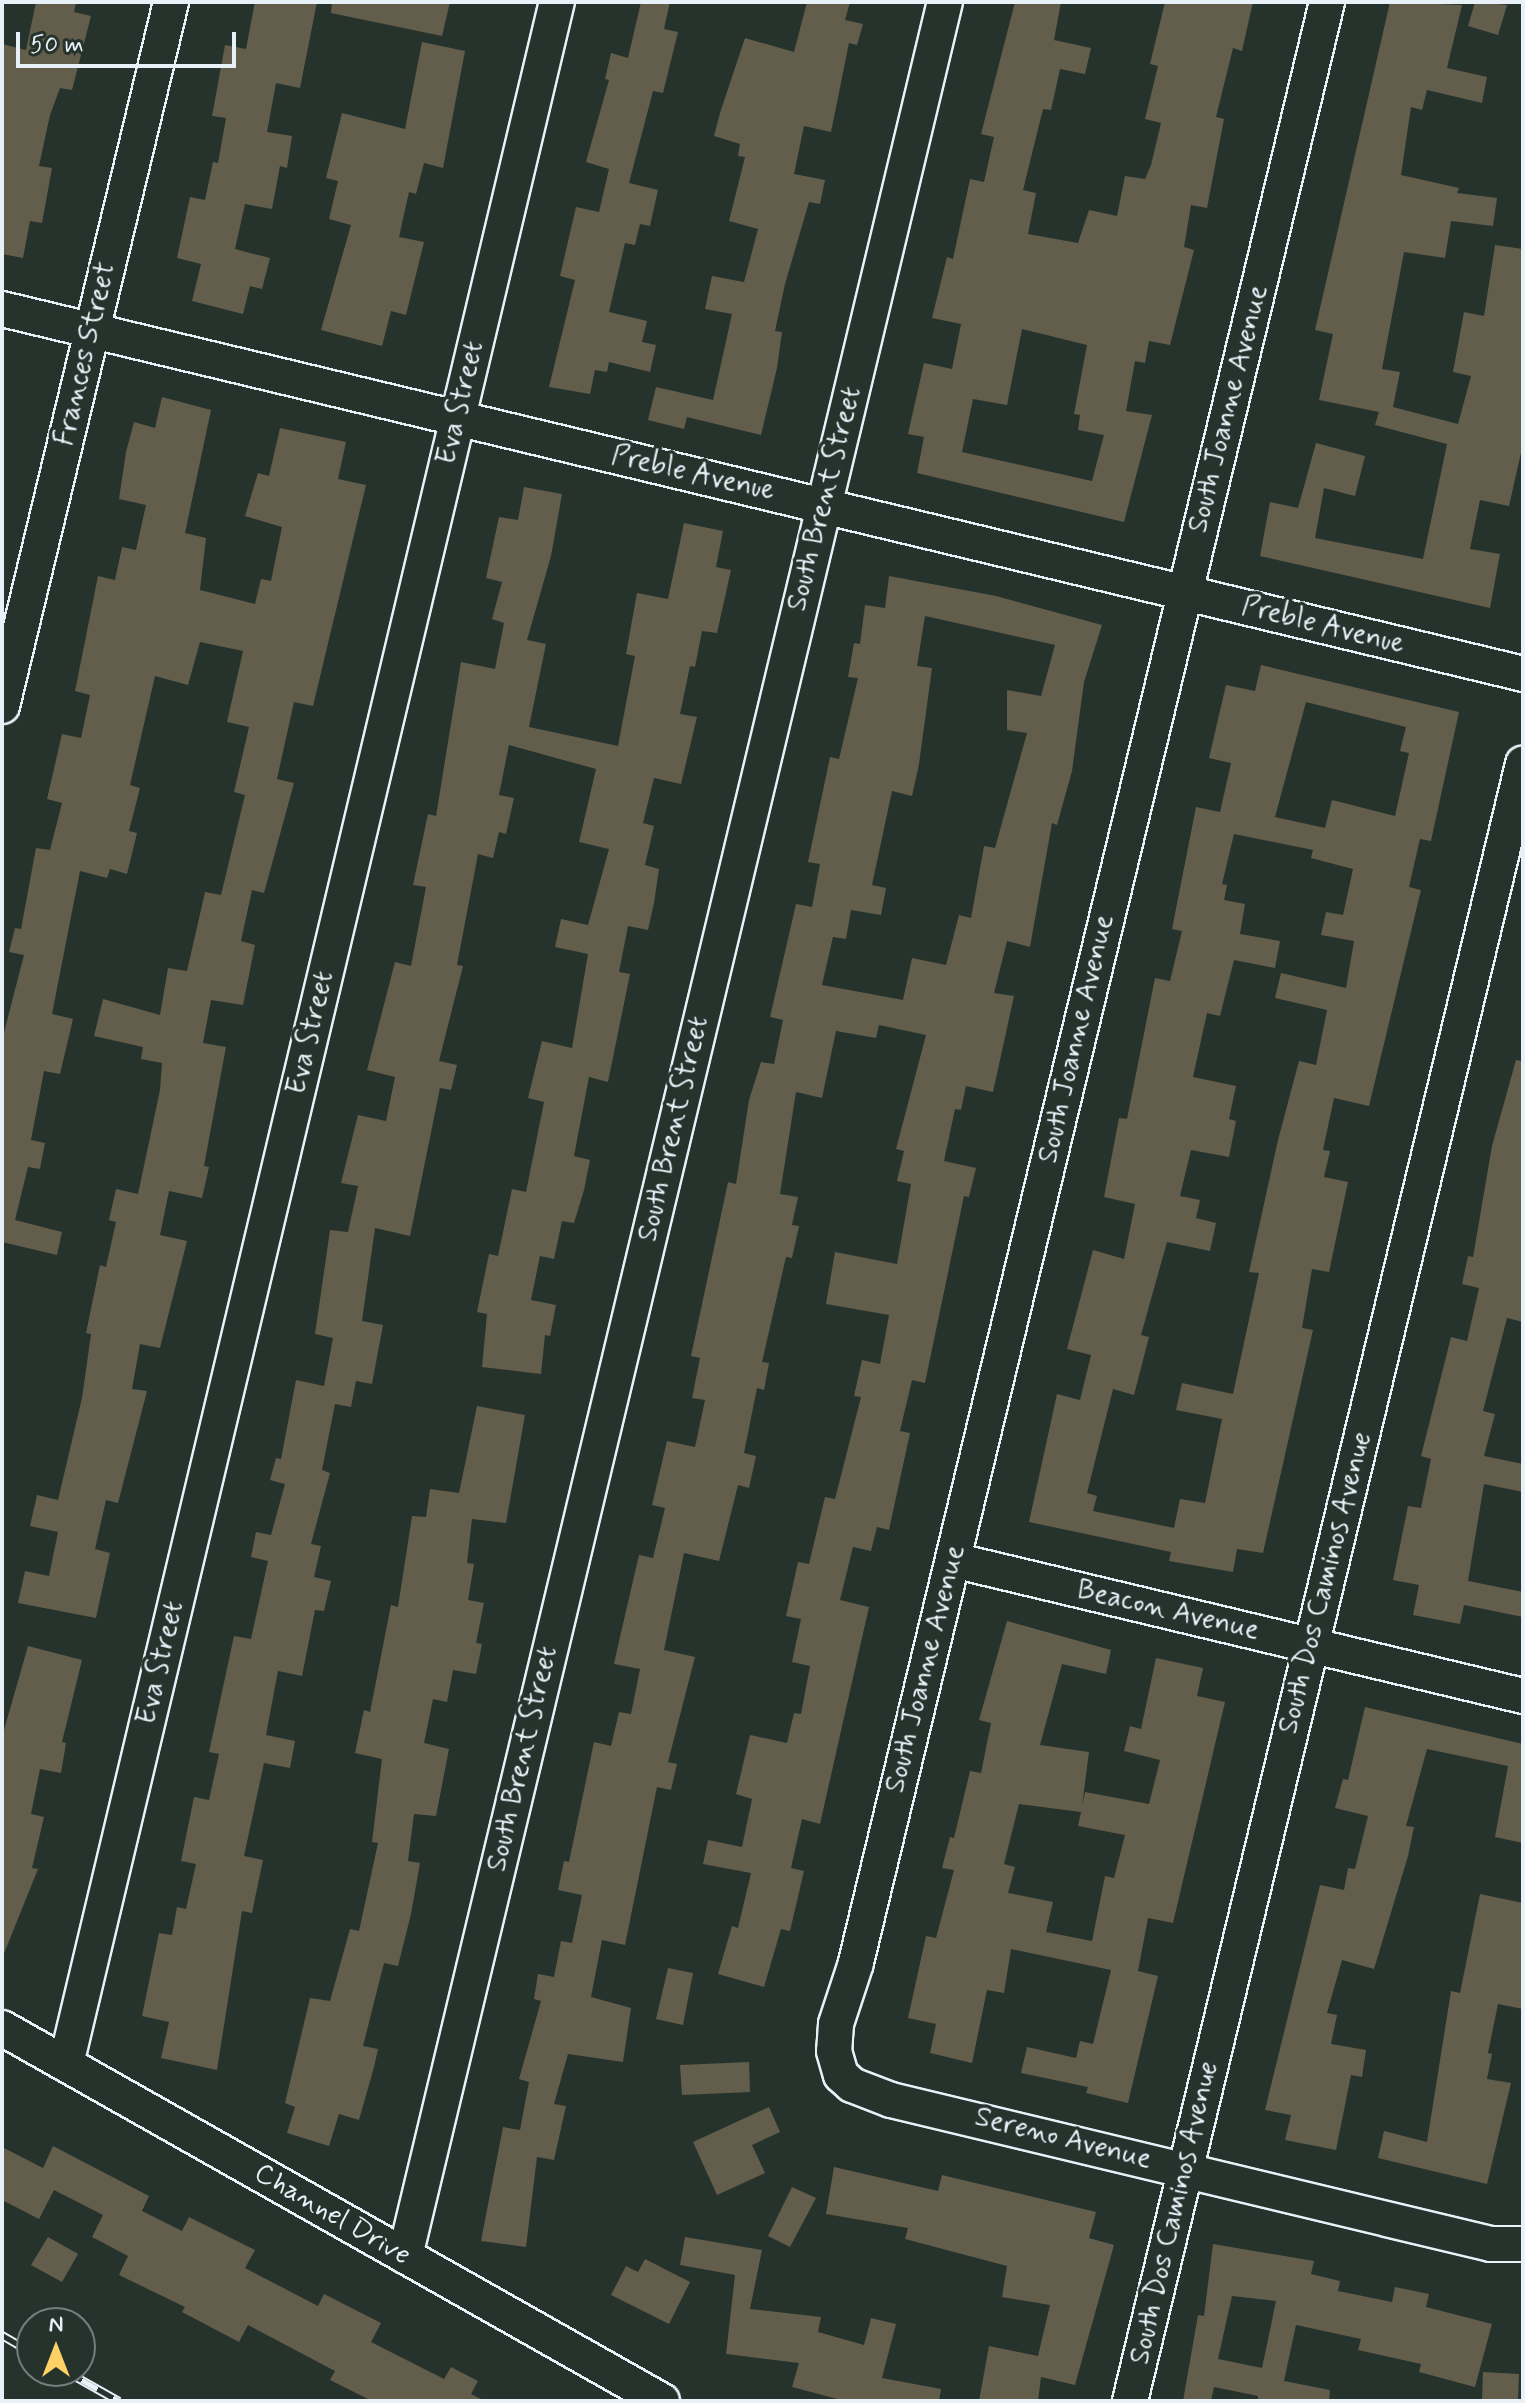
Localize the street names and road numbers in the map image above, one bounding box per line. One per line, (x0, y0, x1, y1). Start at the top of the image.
street label: Frances Street (49, 259, 123, 449)
street label: South Joanne Avenue (1182, 282, 1276, 536)
street label: Eva Street (430, 336, 492, 470)
street label: South Brent Street (780, 381, 870, 617)
street label: Preble Avenue (606, 438, 780, 510)
street label: Preble Avenue (1236, 589, 1410, 663)
street label: South Joanne Avenue (1032, 911, 1122, 1167)
street label: Eva Street (280, 966, 342, 1100)
street label: South Brent Street (631, 1011, 717, 1247)
street label: South Dos Caminos Avenue (1270, 1420, 1382, 1746)
street label: South Joanne Avenue (879, 1542, 973, 1796)
street label: Beacon Avenue (1074, 1574, 1262, 1648)
street label: Eva Street (130, 1596, 192, 1730)
street label: South Brent Street (480, 1641, 566, 1877)
street label: South Dos Caminos Avenue (1122, 2050, 1228, 2376)
street label: Sereno Avenue (971, 2101, 1155, 2177)
street label: Channel Drive (249, 2157, 415, 2273)

